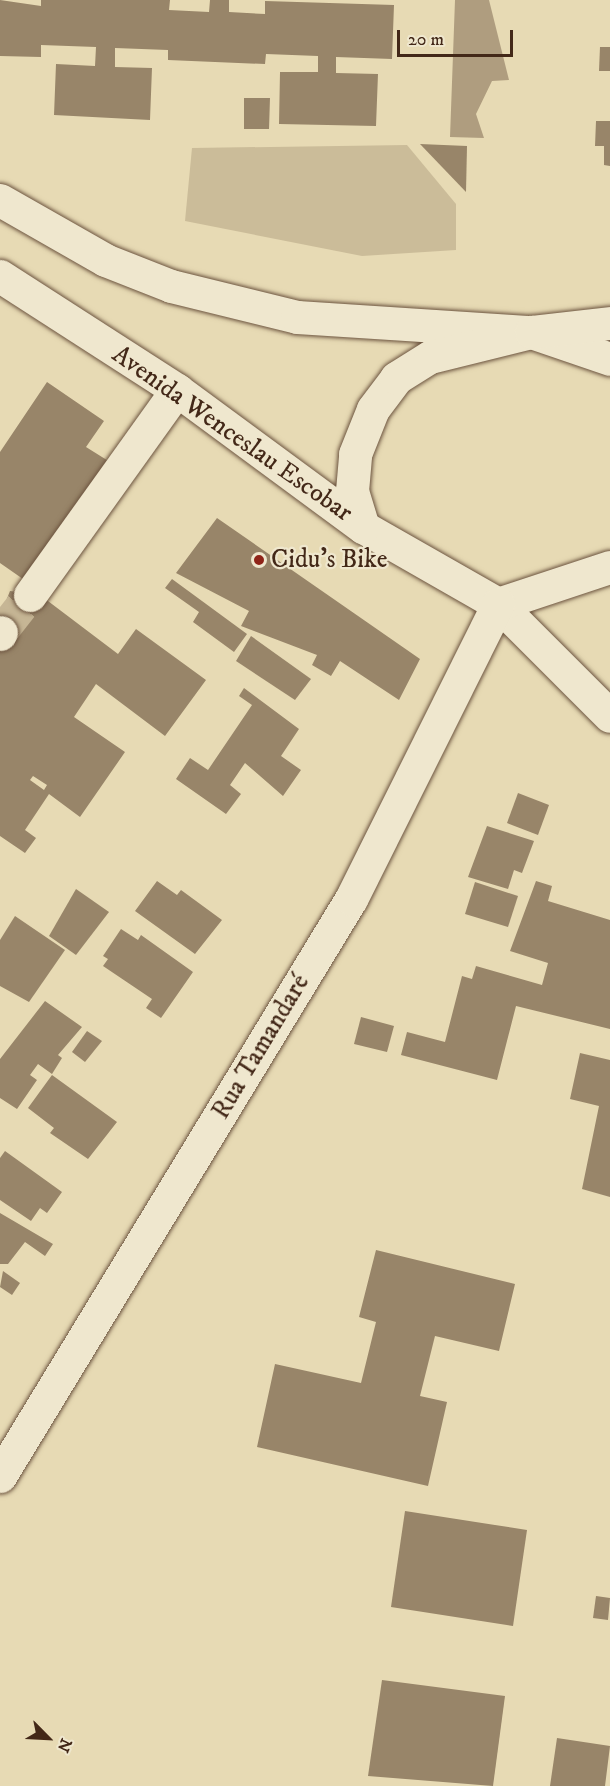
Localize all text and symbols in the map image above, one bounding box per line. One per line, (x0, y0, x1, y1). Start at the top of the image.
scale bar (400, 18, 516, 56)
text: 20 m (408, 29, 444, 51)
street label: Avenida Wenceslau Escobar (106, 339, 358, 529)
place label: Cidu's Bike (271, 544, 387, 576)
marker: Cidu's Bike (252, 553, 266, 567)
street label: Rua Tamandaré (206, 969, 316, 1125)
north arrow (18, 1708, 78, 1768)
text: N (53, 1735, 76, 1755)

